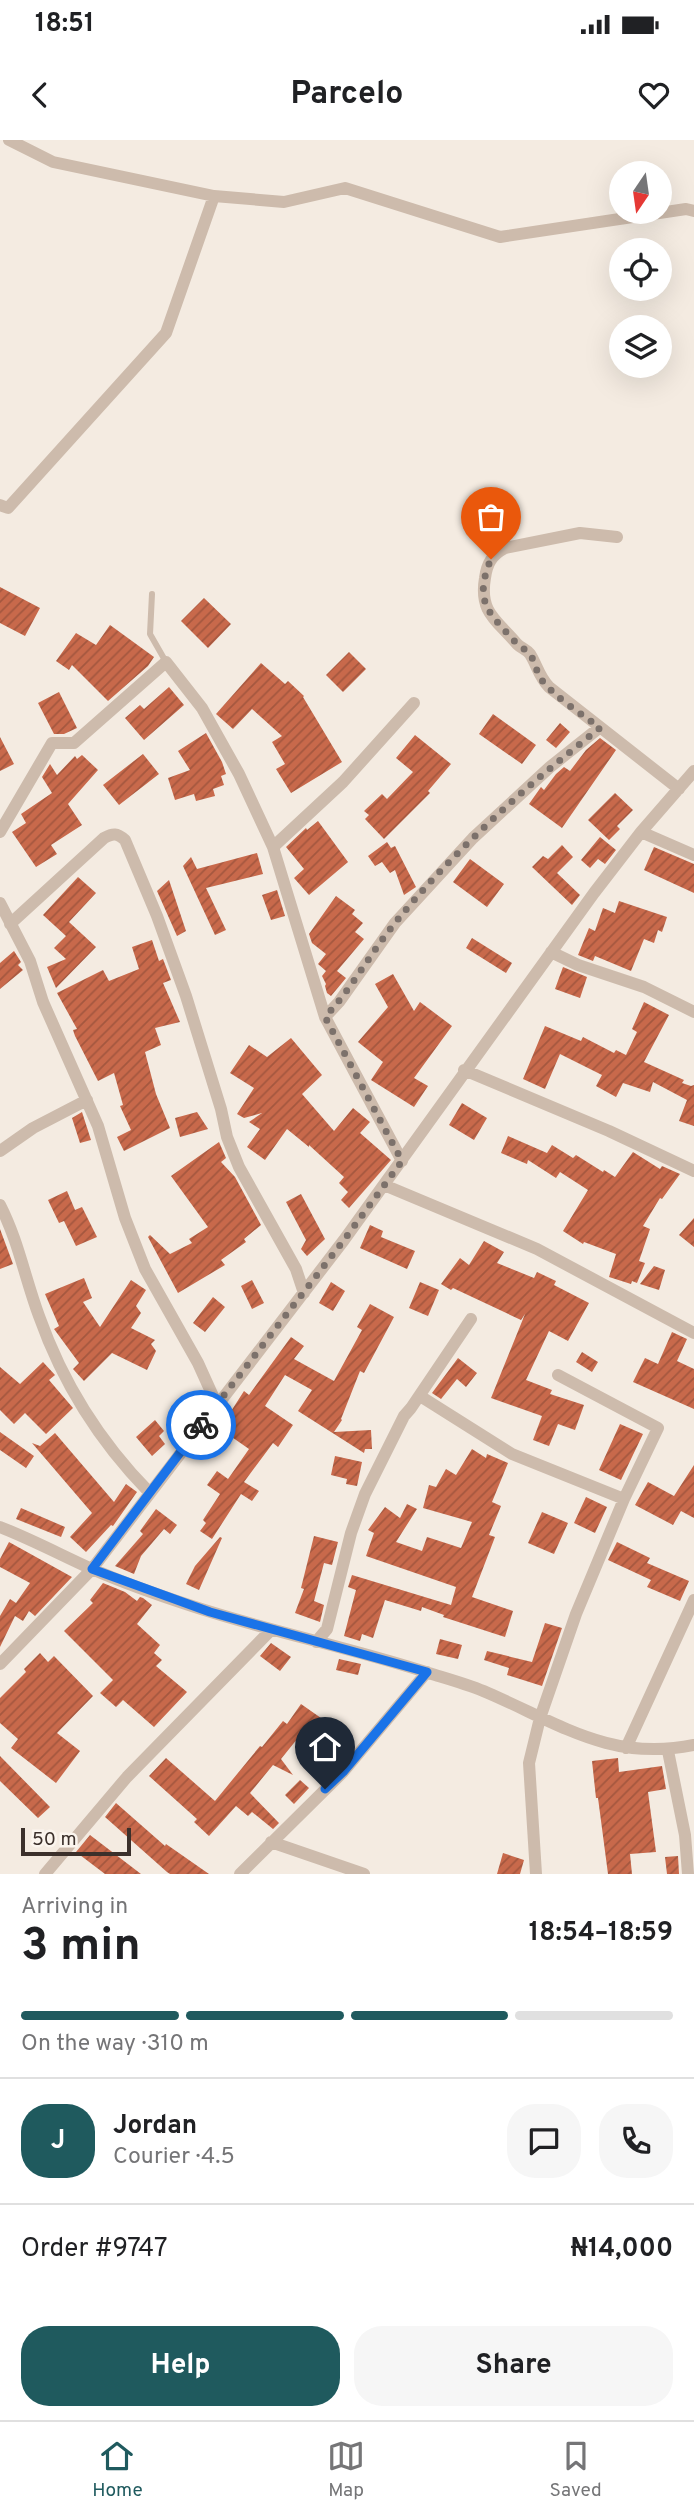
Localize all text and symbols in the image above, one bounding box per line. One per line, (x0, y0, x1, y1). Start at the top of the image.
text: 18:51 (35, 8, 94, 41)
text: Parcelo (291, 75, 403, 115)
icon: back (21, 76, 59, 114)
icon: heart (635, 76, 673, 114)
north arrow (609, 161, 672, 224)
map controls (609, 161, 672, 378)
button: locate (609, 238, 672, 301)
button: layers (609, 315, 672, 378)
pin (461, 487, 521, 559)
icon: bag (472, 498, 510, 536)
courier (166, 1390, 236, 1460)
icon: bike (182, 1406, 220, 1444)
pin (295, 1717, 355, 1789)
icon: home (306, 1728, 344, 1766)
scale bar (21, 1825, 131, 1857)
text: 50 m (32, 1828, 77, 1852)
text: Arriving in (21, 1893, 128, 1922)
text: 18:54–18:59 (529, 1917, 673, 1950)
text: 3 min (21, 1918, 141, 1977)
text: On the way · 310 m (21, 2030, 209, 2059)
button: chat (507, 2104, 581, 2178)
button: phone (599, 2104, 673, 2178)
text: Jordan (113, 2110, 197, 2143)
text: J (51, 2125, 65, 2158)
text: Courier · 4.5 (113, 2143, 235, 2172)
text: Order #9747 (21, 2233, 168, 2266)
text: ₦14,000 (571, 2233, 673, 2266)
button: Help (21, 2326, 340, 2406)
button: Share (354, 2326, 673, 2406)
tab: Home (92, 2437, 143, 2503)
tab: Map (327, 2437, 365, 2503)
tab: Saved (550, 2437, 602, 2503)

